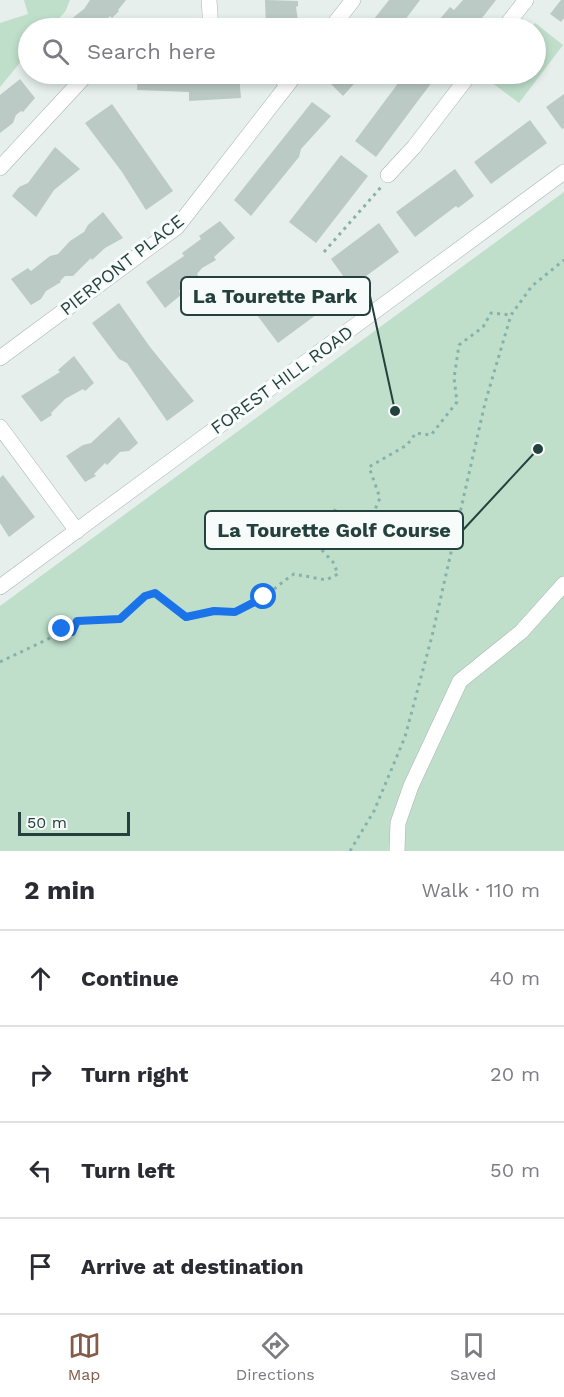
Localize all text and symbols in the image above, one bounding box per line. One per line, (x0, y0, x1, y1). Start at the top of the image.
search box (18, 18, 546, 84)
icon: search (39, 35, 72, 68)
text: Search here (87, 39, 216, 64)
street label: PIERPONT PLACE (56, 210, 188, 319)
callout: La Tourette Park (181, 277, 370, 315)
text: La Tourette Park (193, 284, 358, 308)
street label: FOREST HILL ROAD (206, 321, 357, 438)
callout: La Tourette Golf Course (205, 511, 463, 549)
text: La Tourette Golf Course (217, 518, 451, 542)
route start (250, 583, 276, 609)
route end (48, 615, 74, 641)
scale bar (18, 809, 130, 836)
text: 50 m (27, 813, 67, 832)
text: 2 min (24, 875, 95, 905)
text: Walk · 110 m (422, 878, 540, 902)
icon: ahead (24, 962, 57, 995)
text: Continue (81, 966, 179, 991)
text: 40 m (489, 966, 540, 990)
icon: right (24, 1058, 57, 1091)
text: Turn right (81, 1062, 188, 1087)
text: 20 m (490, 1062, 540, 1086)
icon: left (24, 1154, 57, 1187)
text: Turn left (81, 1158, 175, 1183)
text: 50 m (490, 1158, 540, 1182)
icon: arrive (24, 1250, 57, 1283)
text: Arrive at destination (81, 1254, 304, 1279)
tab: Map (68, 1329, 101, 1384)
tab: Directions (236, 1329, 315, 1384)
tab: Saved (450, 1329, 496, 1384)

